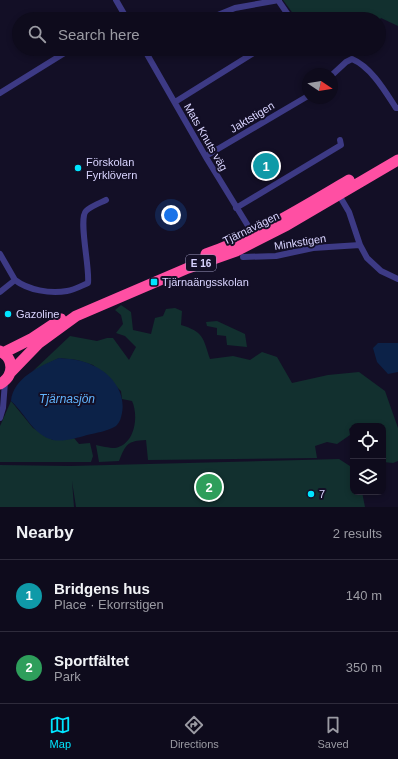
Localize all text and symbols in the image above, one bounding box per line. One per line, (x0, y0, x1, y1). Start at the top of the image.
search box (12, 12, 386, 56)
icon: search (26, 23, 48, 45)
text: Search here (58, 26, 140, 43)
north arrow (302, 68, 338, 104)
street label: Jaktstigen (228, 99, 276, 135)
street label: Mats Knuts väg (182, 101, 230, 173)
pin: 1 (253, 151, 279, 181)
place label: Förskolan Fyrklövern (86, 156, 137, 181)
marker: Förskolan Fyrklövern (73, 163, 83, 173)
your location (161, 205, 181, 225)
street label: Tjärnavägen (221, 209, 281, 247)
street label: Minkstigen (273, 232, 327, 252)
road number: E 16 (186, 255, 216, 271)
place label: Tjärnaängsskolan (162, 276, 249, 288)
marker: Tjärnaängsskolan (149, 277, 159, 287)
place label: Gazoline (16, 308, 59, 320)
marker: Gazoline (3, 309, 13, 319)
water label: Tjärnasjön (39, 392, 95, 406)
map controls (350, 423, 386, 495)
button: locate (350, 423, 386, 459)
button: layers (350, 459, 386, 495)
pin: 2 (196, 472, 222, 502)
place label: 7 (319, 488, 325, 500)
marker: 7 (306, 489, 316, 499)
text: Nearby (16, 523, 74, 542)
text: 2 results (333, 526, 382, 541)
text: Bridgens hus (54, 580, 150, 597)
text: 1 (25, 588, 33, 603)
text: 140 m (346, 588, 382, 603)
text: Place · Ekorrstigen (54, 597, 164, 612)
text: Sportfältet (54, 652, 129, 669)
text: 2 (25, 660, 33, 675)
text: 350 m (346, 660, 382, 675)
text: Park (54, 669, 81, 684)
tab: Map (49, 714, 71, 750)
tab: Directions (170, 714, 219, 750)
tab: Saved (317, 714, 349, 750)

